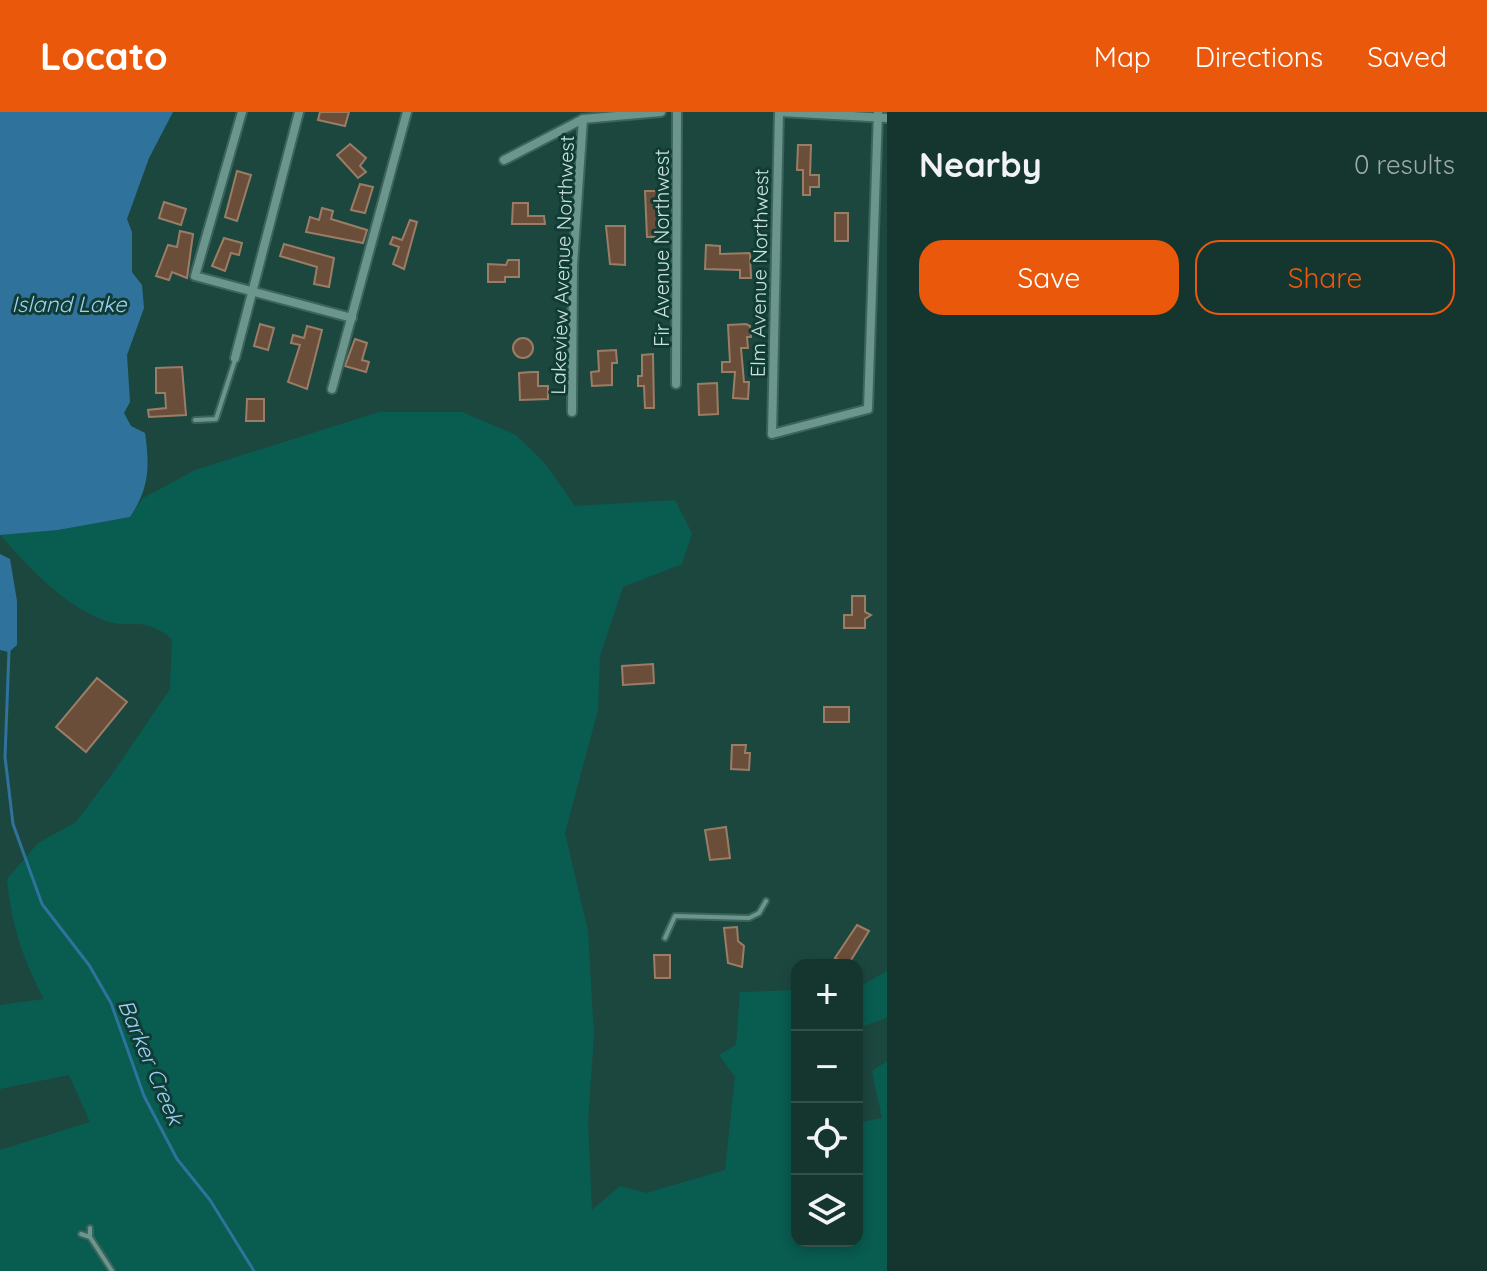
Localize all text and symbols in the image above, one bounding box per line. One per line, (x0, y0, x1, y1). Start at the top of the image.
text: Locato (40, 32, 168, 80)
text: Map (1094, 39, 1151, 74)
text: Directions (1195, 39, 1323, 74)
text: Saved (1367, 39, 1447, 74)
street label: Lakeview Avenue Northwest (545, 135, 579, 395)
text: Nearby (919, 143, 1042, 186)
text: 0 results (1354, 148, 1455, 181)
street label: Fir Avenue Northwest (649, 149, 674, 347)
street label: Elm Avenue Northwest (745, 168, 773, 377)
button: Save (919, 240, 1179, 315)
button: Share (1195, 240, 1455, 315)
water label: Island Lake (11, 290, 128, 318)
map controls (791, 959, 863, 1247)
button: + (791, 959, 863, 1031)
water label: Barker Creek (112, 995, 191, 1131)
button: − (791, 1031, 863, 1103)
button: locate (791, 1103, 863, 1175)
button: layers (791, 1175, 863, 1247)

